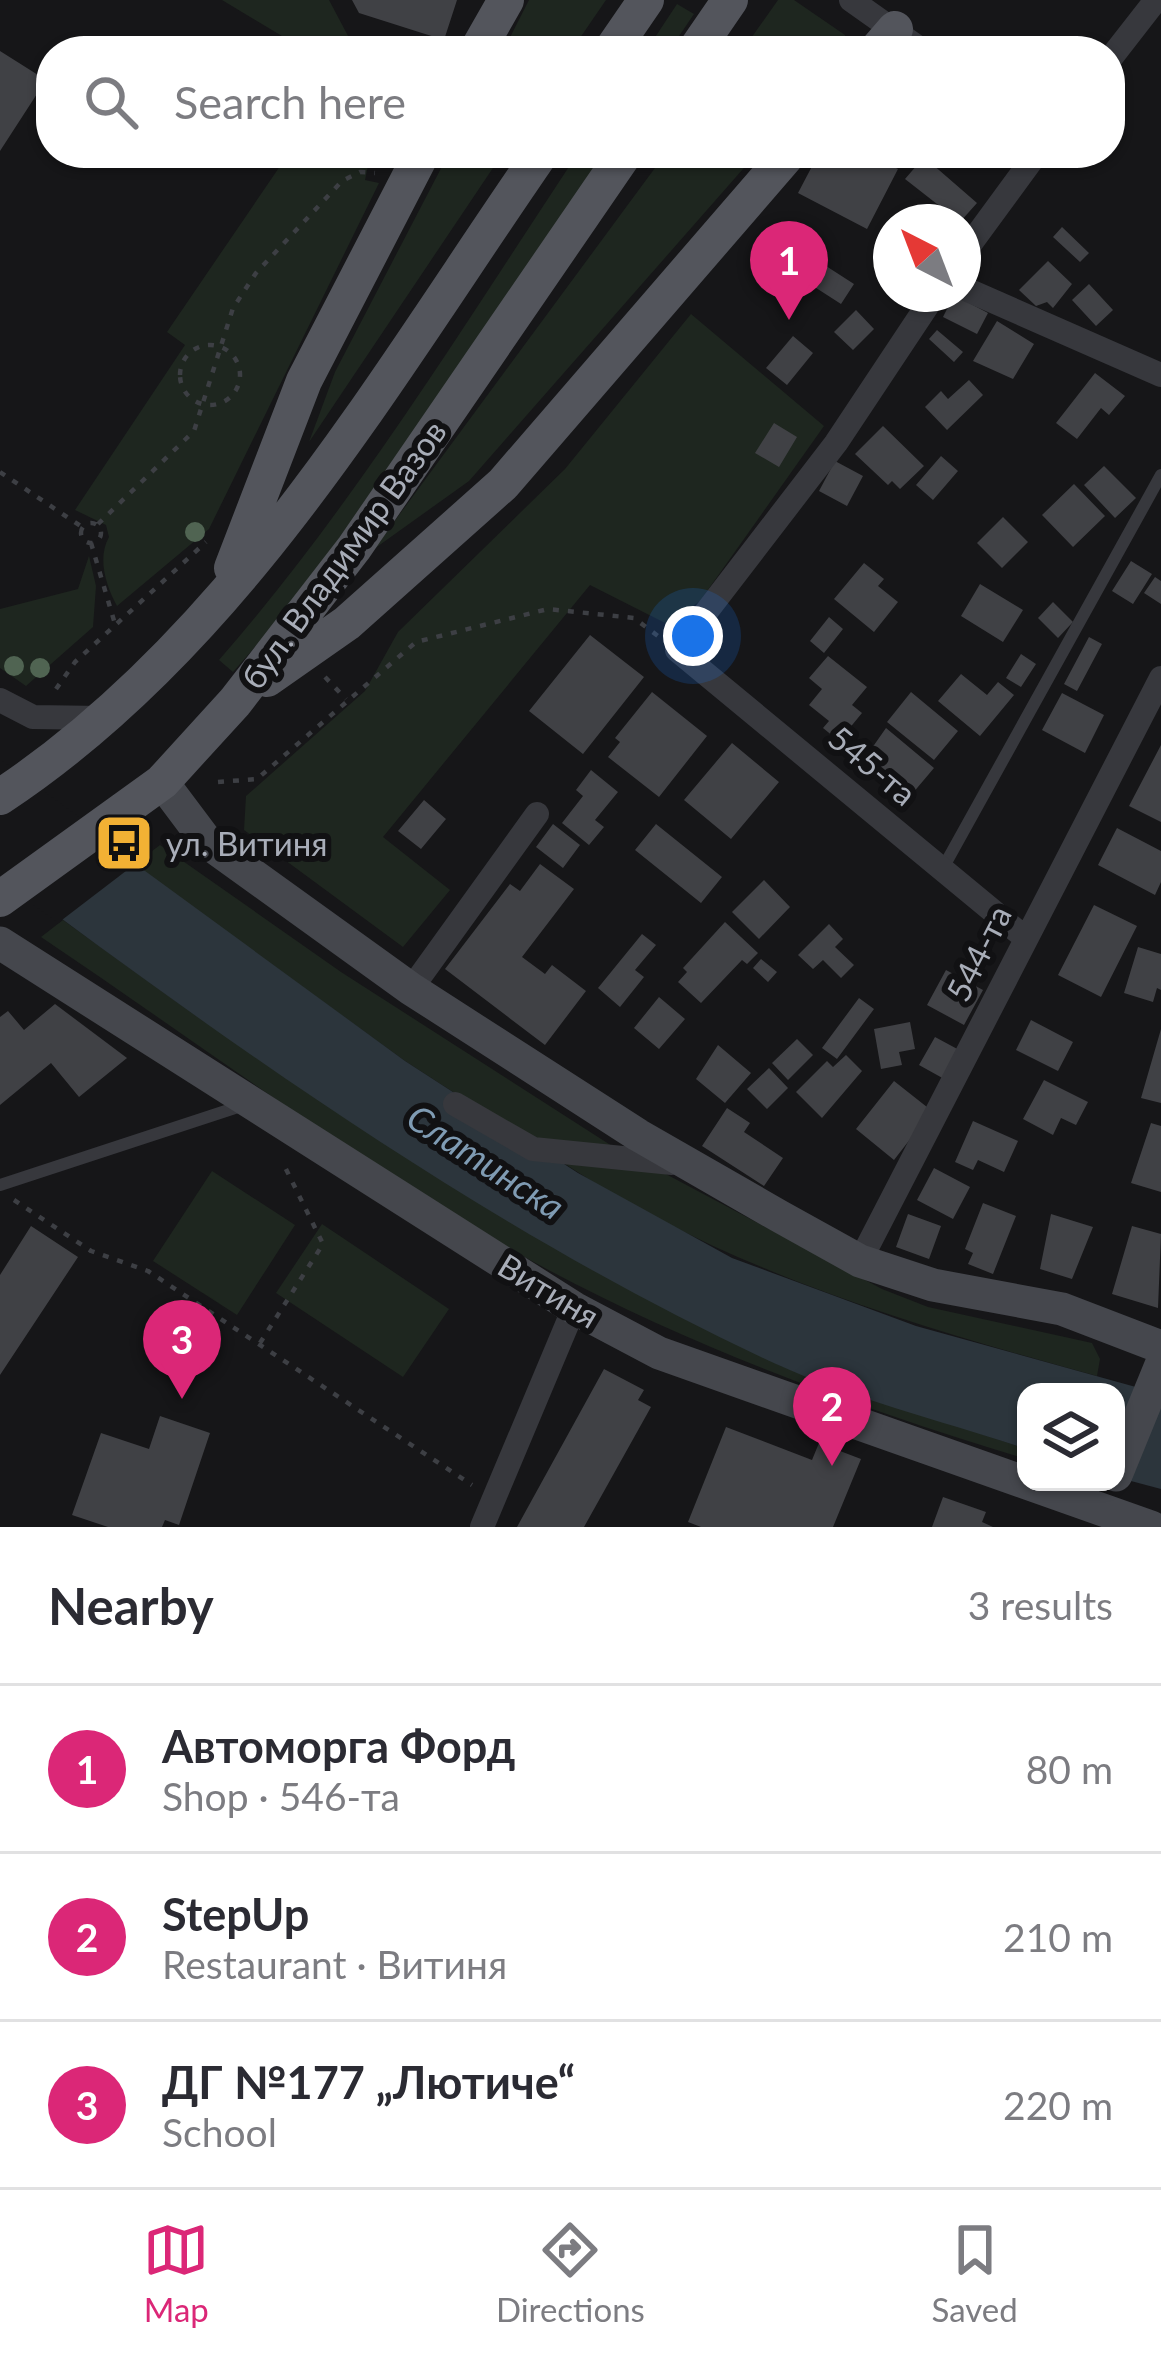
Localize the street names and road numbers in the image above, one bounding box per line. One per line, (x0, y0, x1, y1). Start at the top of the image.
street label: бул. Владимир Вазов (232, 412, 454, 696)
street label: 545-та (821, 717, 925, 813)
street label: 544-та (937, 899, 1019, 1007)
street label: Витиня (491, 1244, 607, 1336)

